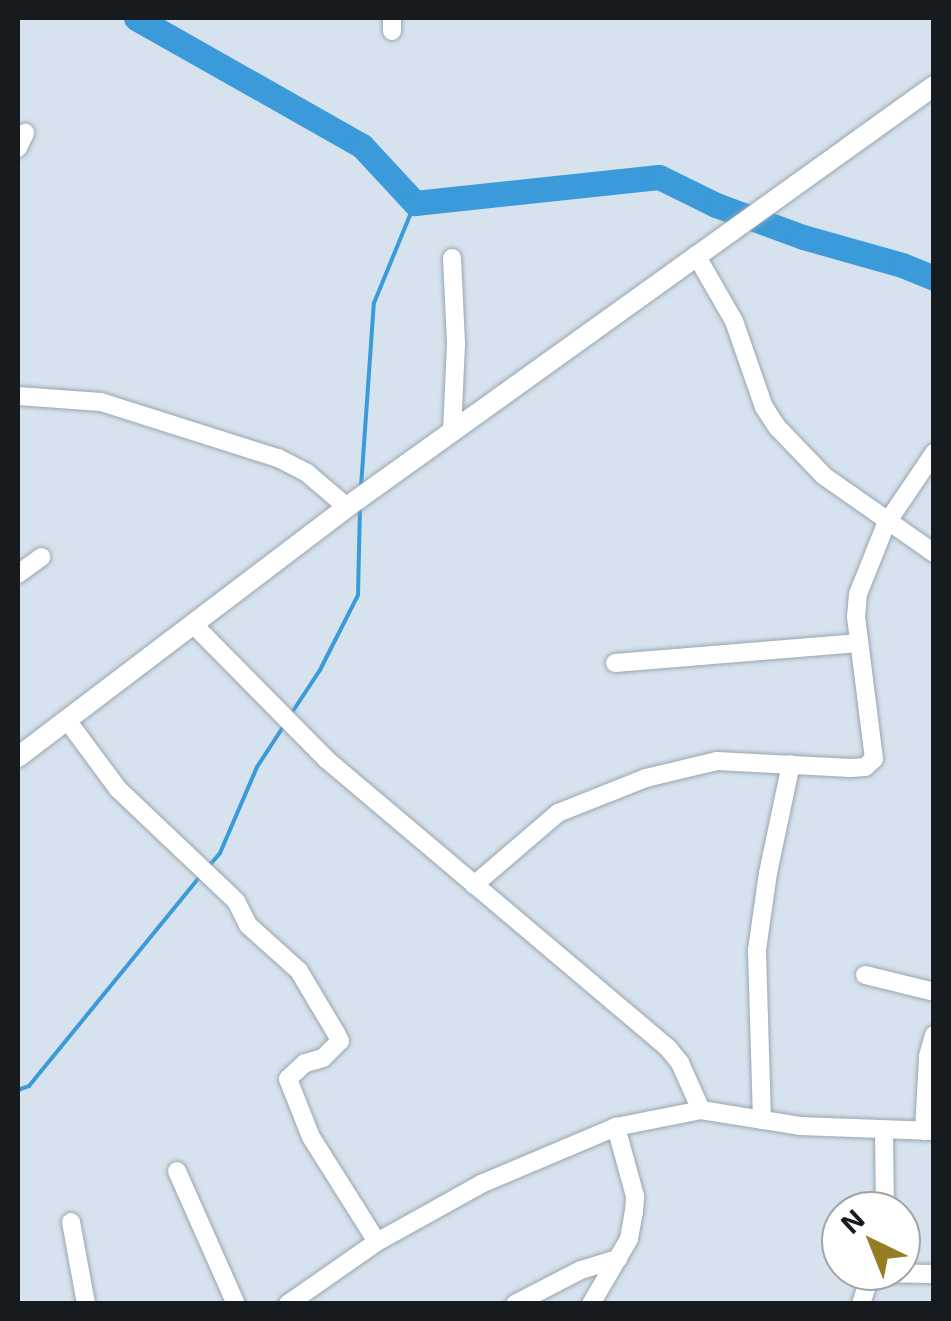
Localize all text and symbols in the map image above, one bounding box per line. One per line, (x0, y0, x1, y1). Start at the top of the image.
north arrow (821, 1191, 921, 1291)
text: N (833, 1201, 871, 1240)

